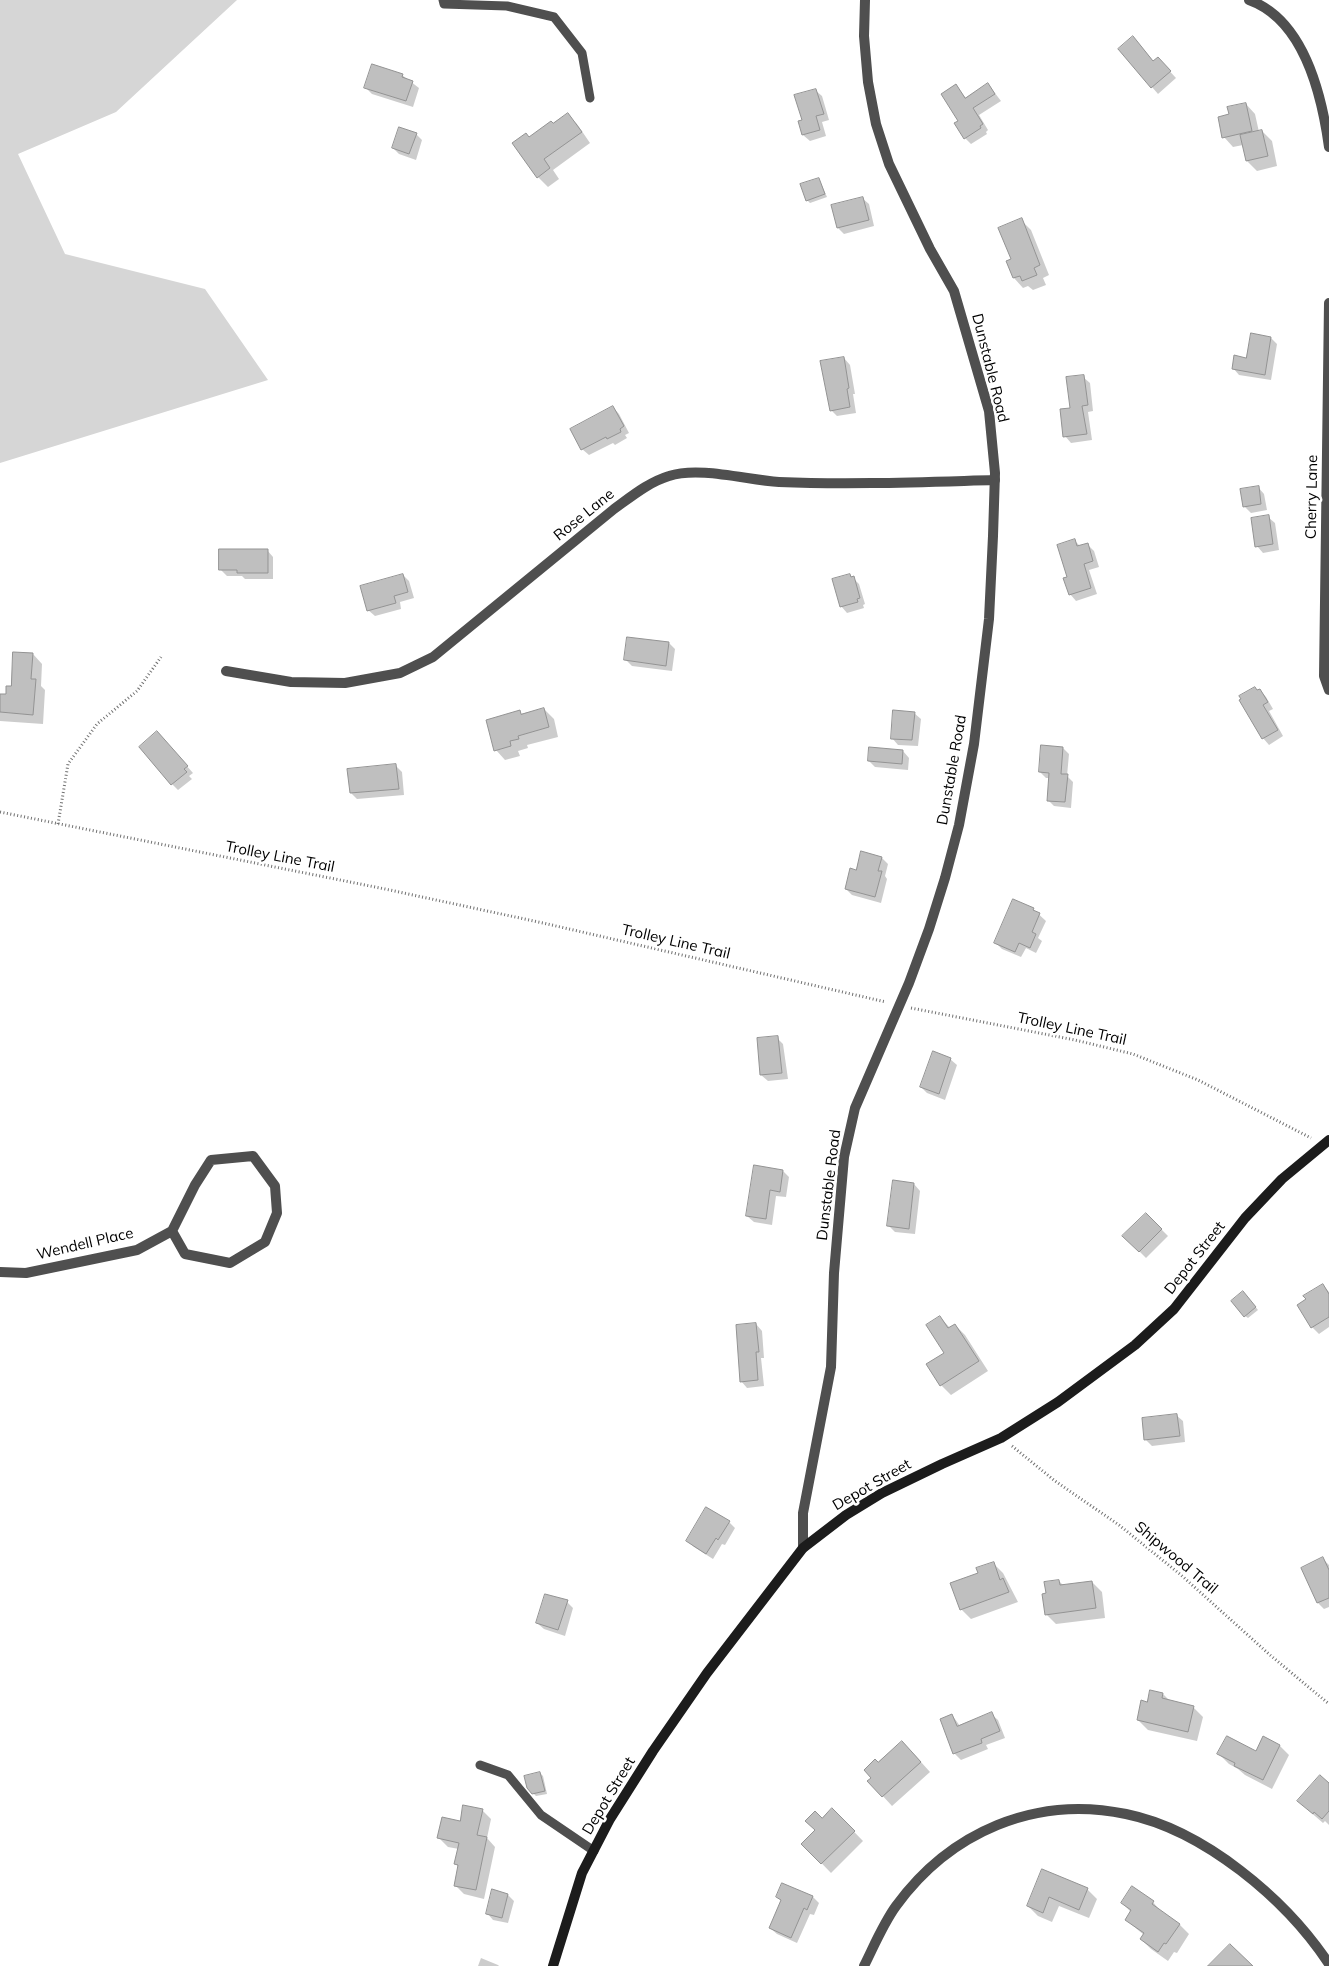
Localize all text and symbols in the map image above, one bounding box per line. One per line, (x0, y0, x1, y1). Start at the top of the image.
street label: Dunstable Road (968, 312, 1012, 424)
street label: Cherry Lane (1302, 455, 1322, 539)
street label: Rose Lane (550, 485, 618, 545)
street label: Dunstable Road (933, 713, 971, 827)
street label: Trolley Line Trail (224, 838, 336, 876)
street label: Trolley Line Trail (620, 921, 732, 963)
street label: Trolley Line Trail (1016, 1009, 1128, 1049)
street label: Dunstable Road (813, 1128, 845, 1242)
street label: Depot Street (1161, 1218, 1229, 1298)
street label: Wendell Place (35, 1224, 135, 1264)
street label: Depot Street (830, 1455, 914, 1515)
street label: Shipwood Trail (1131, 1518, 1221, 1598)
street label: Depot Street (579, 1754, 639, 1838)

